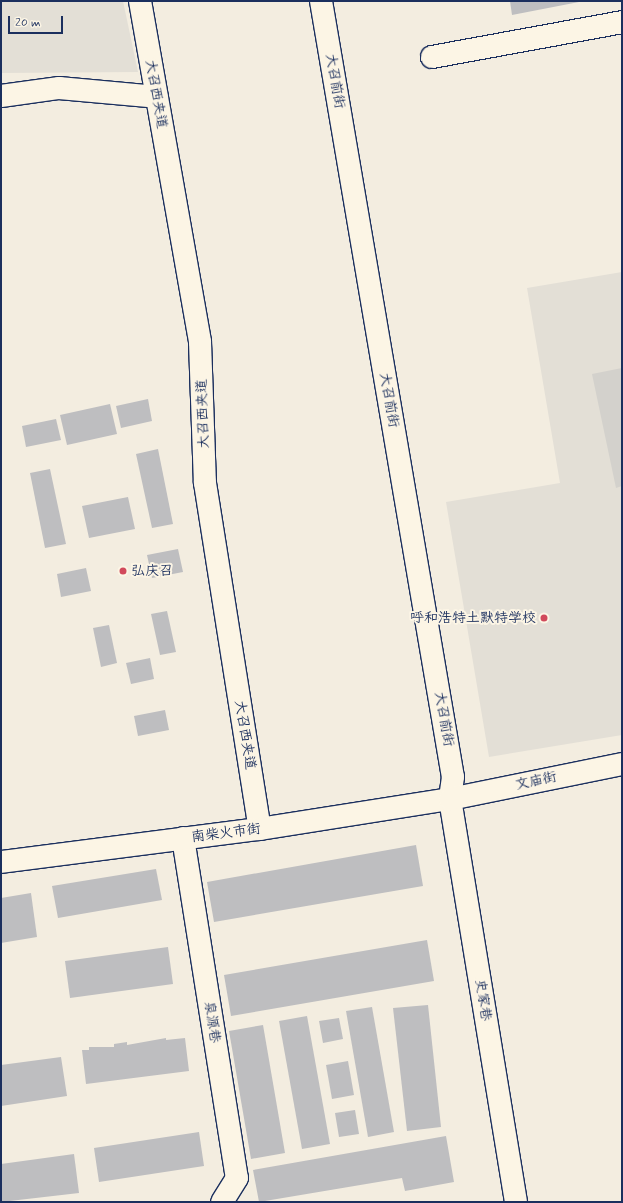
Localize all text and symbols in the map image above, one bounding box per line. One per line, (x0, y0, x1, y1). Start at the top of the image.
scale bar (10, 8, 65, 34)
text: 20 m (15, 15, 41, 31)
street label: 大召前街 (322, 52, 348, 110)
street label: 大召西夹道 (142, 58, 170, 130)
street label: 大召前街 (376, 371, 402, 429)
street label: 大召西夹道 (193, 379, 213, 449)
place label: 弘庆召 (131, 563, 173, 579)
marker: 弘庆召 (118, 566, 128, 576)
place label: 呼和浩特土默特学校 (410, 610, 536, 626)
marker: 呼和浩特土默特学校 (539, 613, 549, 623)
street label: 大召前街 (431, 690, 457, 748)
street label: 大召西夹道 (231, 699, 259, 771)
street label: 文庙街 (514, 768, 558, 794)
street label: 南柴火市街 (190, 820, 262, 846)
street label: 史家巷 (471, 978, 495, 1022)
street label: 泉源巷 (200, 1000, 224, 1044)

